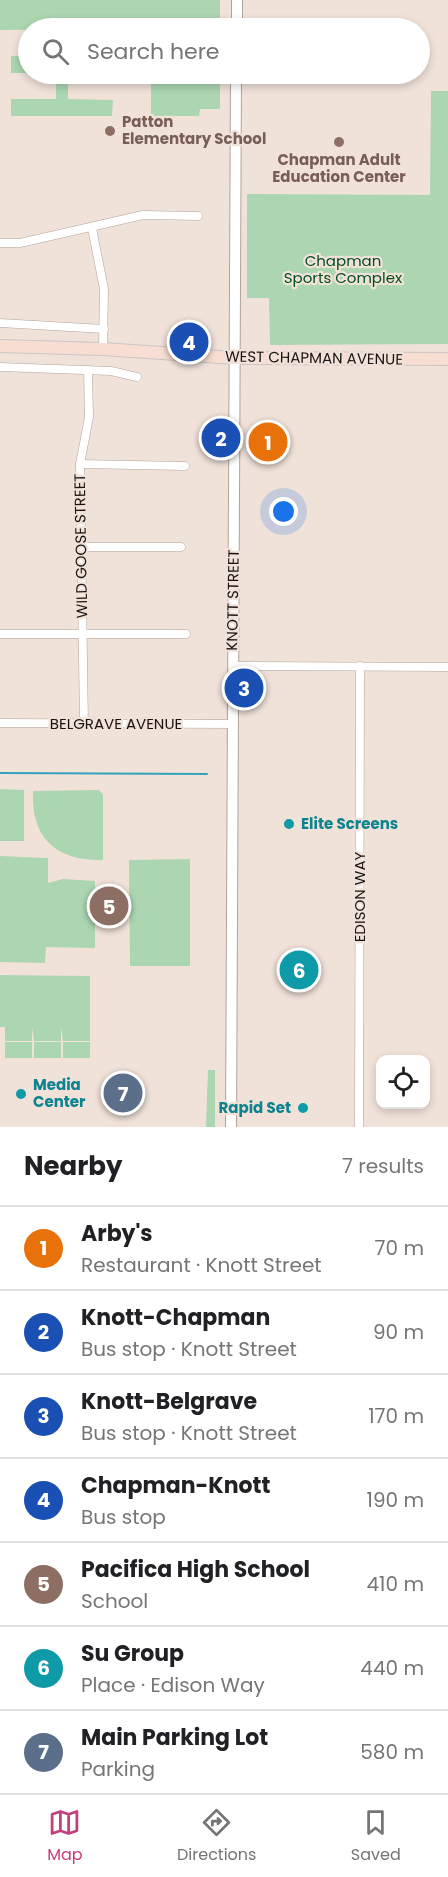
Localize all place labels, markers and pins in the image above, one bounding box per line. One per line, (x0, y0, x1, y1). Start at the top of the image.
place label: Patton Elementary School (122, 111, 266, 149)
marker: Patton Elementary School (103, 124, 117, 138)
marker: Chapman Adult Education Center (332, 135, 346, 149)
place label: Chapman Adult Education Center (272, 149, 406, 187)
pin: 4 (170, 320, 208, 364)
pin: 2 (202, 416, 240, 460)
pin: 1 (248, 420, 288, 464)
pin: 3 (224, 666, 264, 710)
place label: Elite Screens (301, 813, 398, 834)
marker: Elite Screens (282, 817, 296, 831)
pin: 5 (90, 884, 128, 928)
pin: 6 (280, 948, 318, 992)
pin: 7 (104, 1070, 142, 1116)
place label: Media Center (33, 1074, 86, 1112)
marker: Media Center (14, 1087, 28, 1101)
place label: Rapid Set (219, 1097, 291, 1118)
marker: Rapid Set (296, 1101, 310, 1115)

